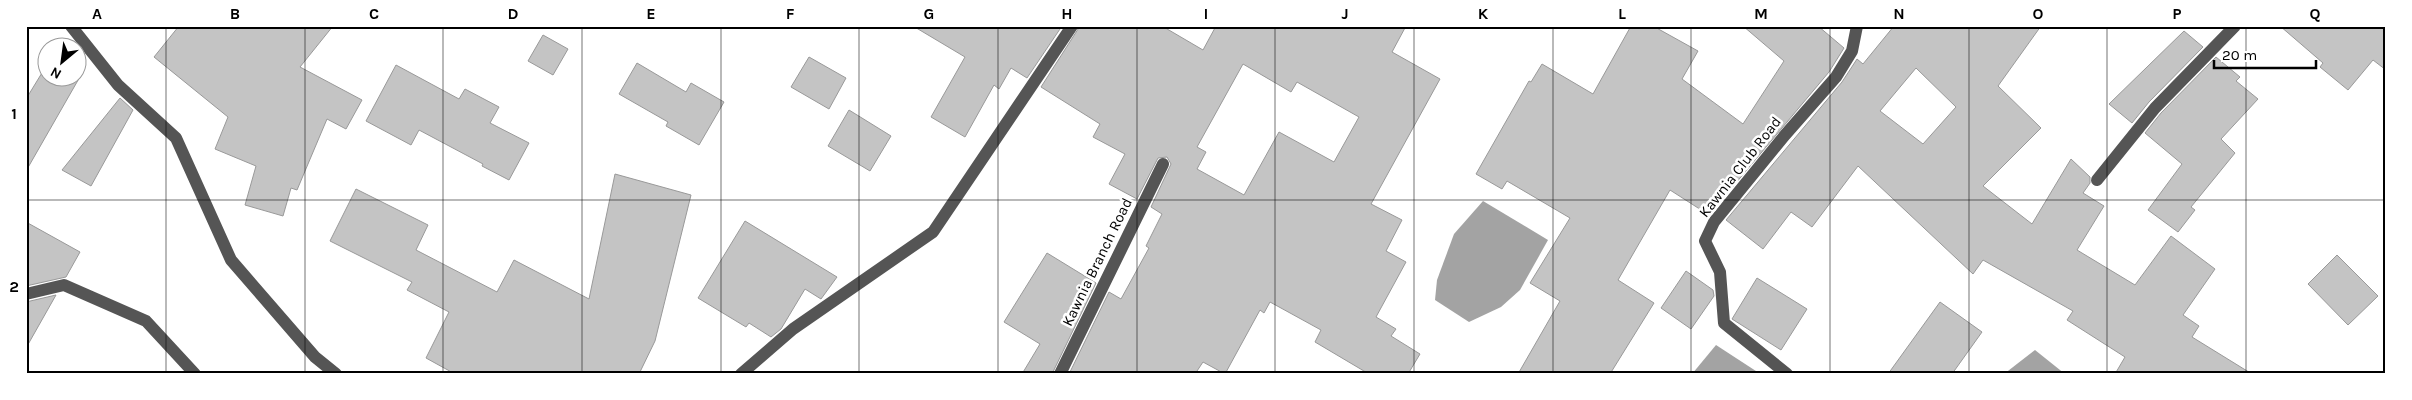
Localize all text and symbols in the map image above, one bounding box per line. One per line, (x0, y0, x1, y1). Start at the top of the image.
text: A (92, 4, 102, 23)
text: B (230, 4, 240, 23)
text: C (369, 4, 379, 23)
text: D (508, 4, 519, 23)
text: E (646, 4, 656, 23)
text: F (786, 4, 795, 23)
text: G (924, 4, 934, 23)
text: H (1061, 4, 1073, 23)
text: I (1204, 4, 1208, 23)
text: J (1341, 4, 1349, 23)
text: K (1478, 4, 1489, 23)
text: L (1618, 4, 1626, 23)
text: M (1754, 4, 1768, 23)
text: N (1893, 4, 1905, 23)
text: O (2033, 4, 2044, 23)
text: P (2172, 4, 2182, 23)
text: Q (2310, 4, 2321, 23)
north arrow (38, 38, 88, 88)
scale bar (2214, 38, 2317, 70)
text: 20 m (2222, 46, 2257, 64)
text: N (47, 63, 64, 83)
text: 1 (11, 104, 17, 123)
street label: Kawnia Club Road (1695, 113, 1785, 221)
street label: Kawnia Branch Road (1058, 195, 1136, 329)
text: 2 (9, 277, 19, 296)

